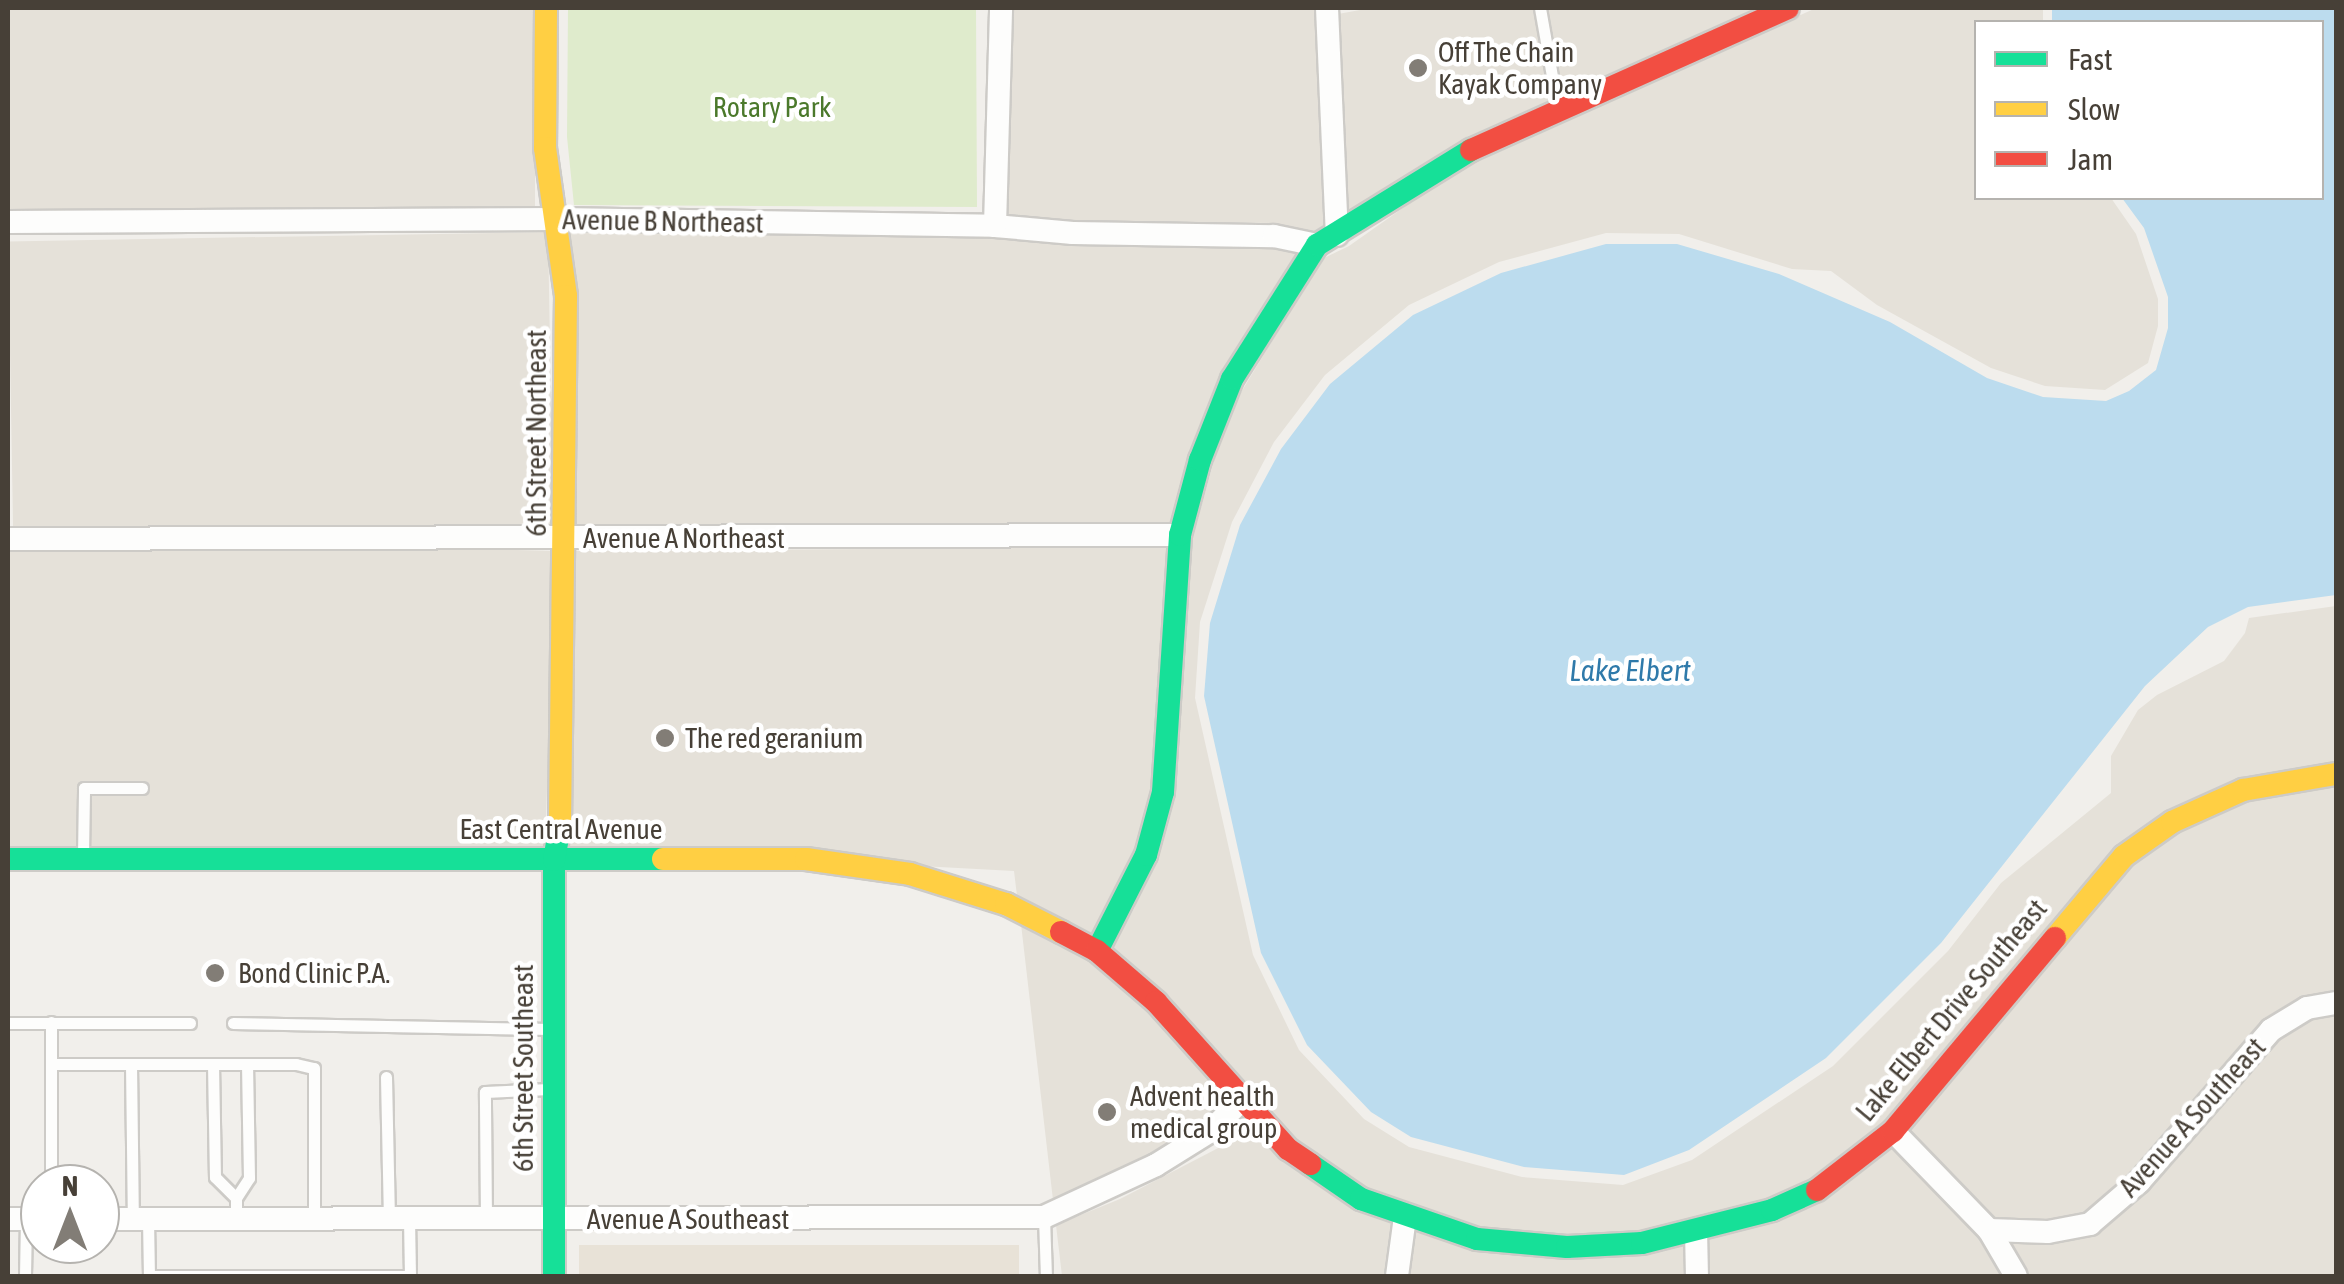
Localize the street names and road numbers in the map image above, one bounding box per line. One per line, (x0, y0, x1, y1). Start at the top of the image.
street label: Avenue B Northeast (562, 202, 764, 240)
street label: 6th Street Northeast (519, 330, 553, 536)
street label: Avenue A Northeast (583, 521, 785, 555)
street label: East Central Avenue (459, 812, 663, 846)
street label: Lake Elbert Drive Southeast (1848, 892, 2054, 1128)
street label: 6th Street Southeast (506, 964, 540, 1172)
street label: Avenue A Southeast (2112, 1030, 2272, 1204)
street label: Avenue A Southeast (587, 1202, 789, 1236)

